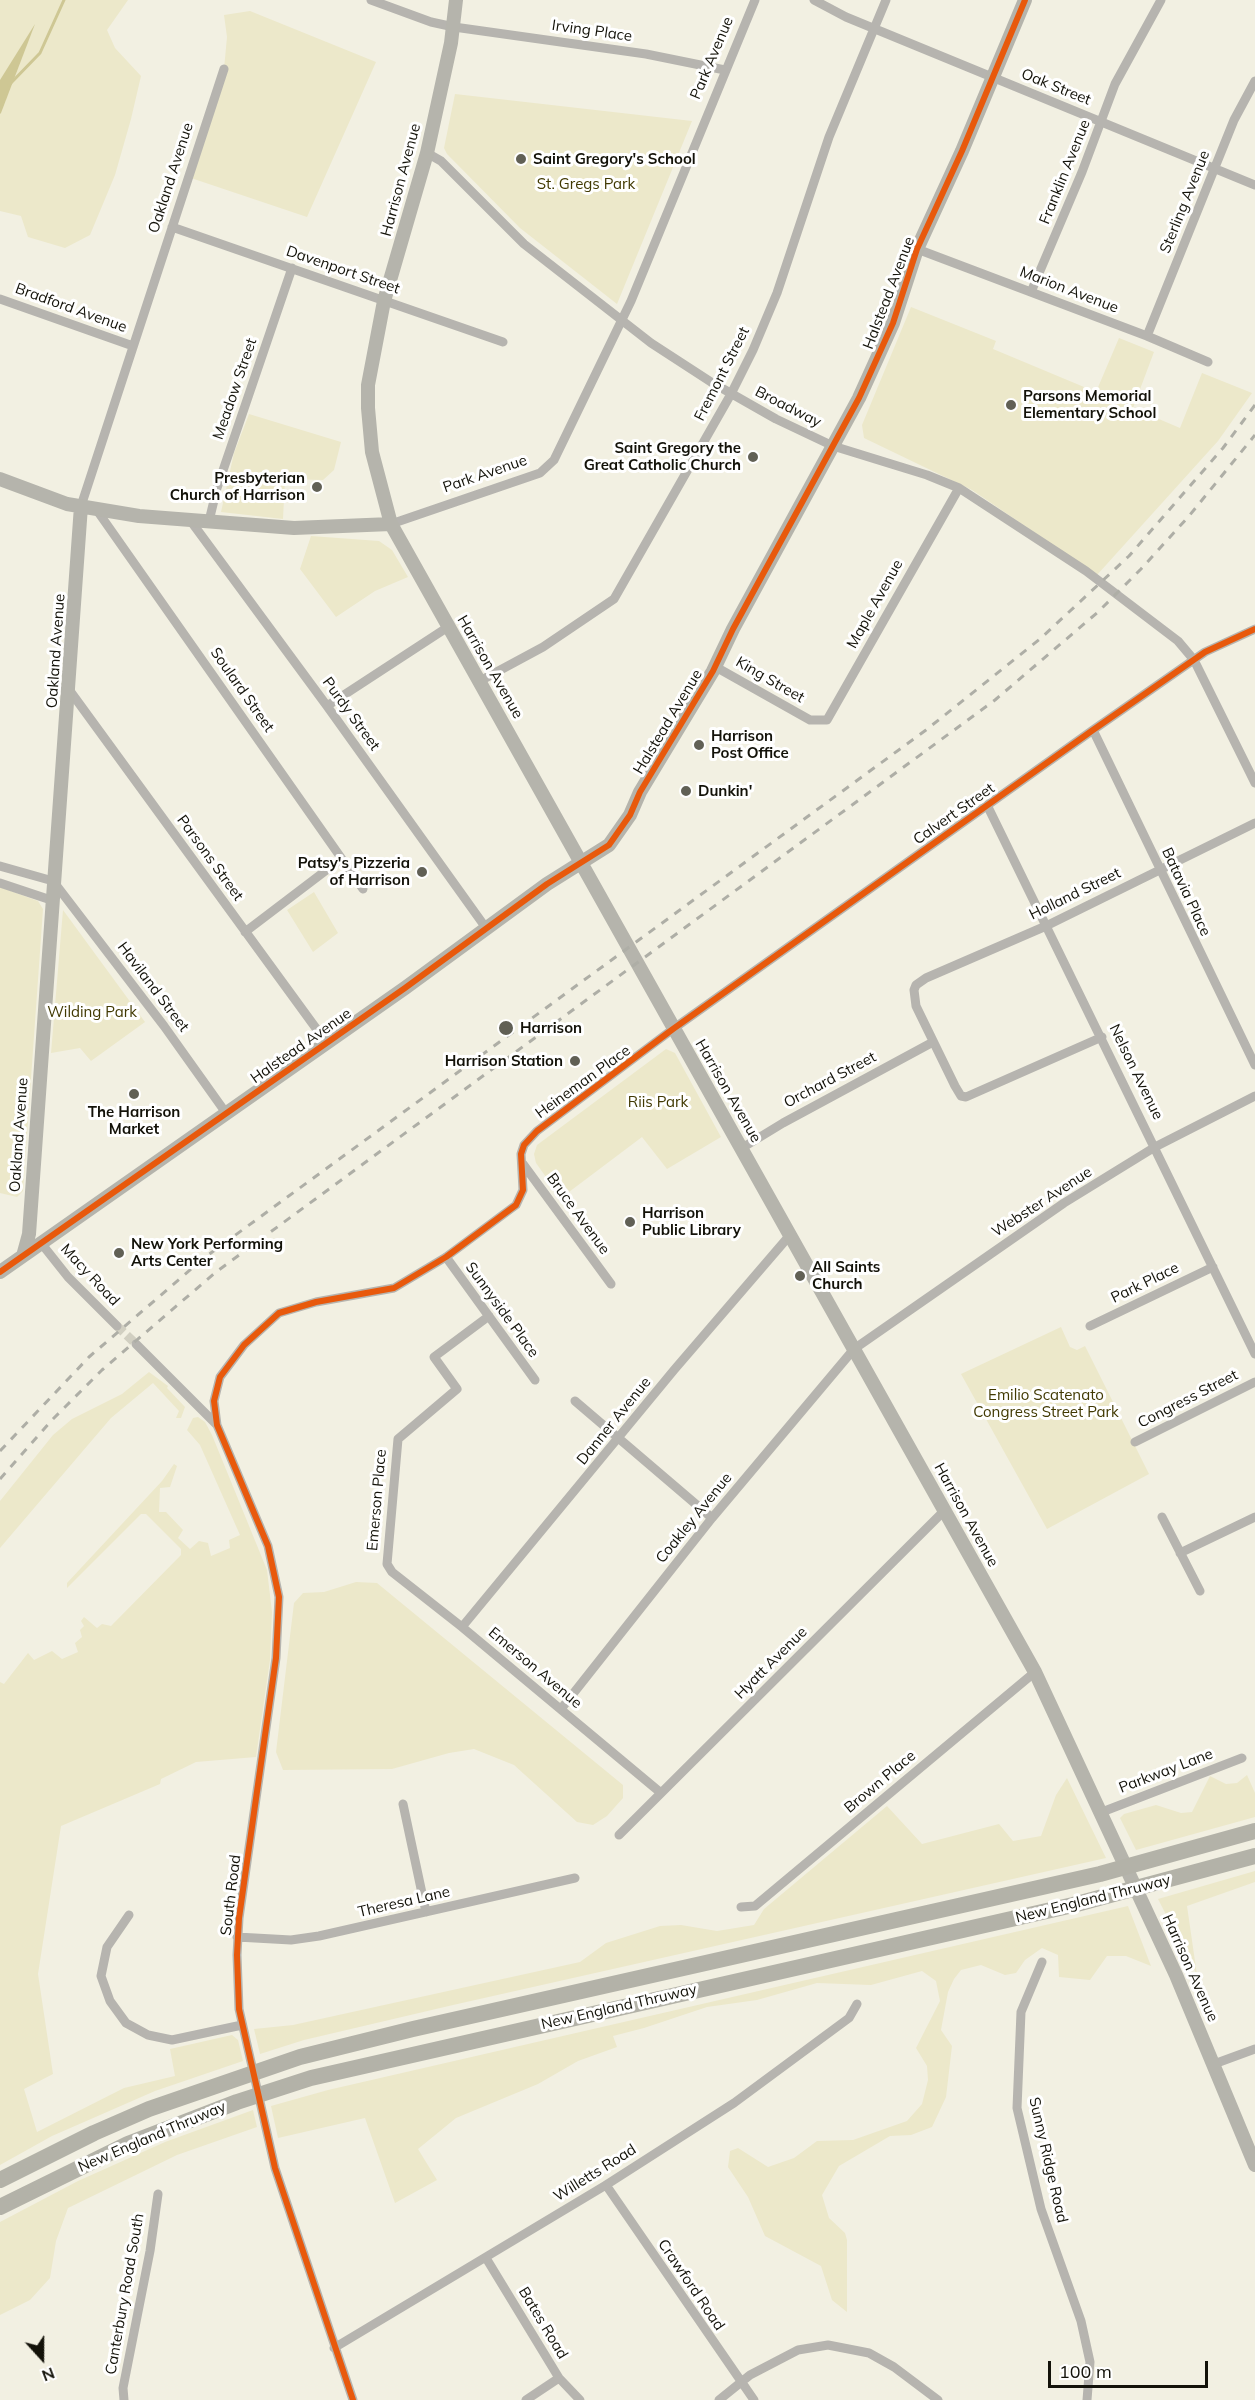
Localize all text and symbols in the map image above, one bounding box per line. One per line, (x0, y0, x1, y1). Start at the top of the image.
street label: Park Avenue (687, 14, 737, 102)
street label: Irving Place (551, 16, 633, 46)
street label: Oak Street (1018, 65, 1094, 109)
street label: Franklin Avenue (1036, 117, 1094, 227)
street label: Oakland Avenue (145, 121, 197, 235)
street label: Harrison Avenue (377, 122, 425, 238)
street label: Sterling Avenue (1156, 148, 1214, 256)
place label: Saint Gregory's School (533, 150, 696, 168)
marker: Saint Gregory's School (514, 152, 528, 166)
park label: St. Gregs Park (537, 175, 635, 193)
street label: Halstead Avenue (859, 234, 919, 352)
street label: Davenport Street (284, 242, 402, 298)
street label: Marion Avenue (1017, 263, 1121, 317)
street label: Bradford Avenue (13, 279, 129, 337)
street label: Fremont Street (691, 324, 753, 424)
street label: Meadow Street (209, 336, 261, 442)
street label: Broadway (752, 383, 824, 431)
place label: Parsons Memorial Elementary School (1023, 387, 1156, 422)
marker: Parsons Memorial Elementary School (1004, 398, 1018, 412)
place label: Saint Gregory the Great Catholic Church (584, 439, 741, 474)
marker: Saint Gregory the Great Catholic Church (746, 450, 760, 464)
street label: Park Avenue (441, 451, 529, 497)
place label: Presbyterian Church of Harrison (170, 469, 305, 504)
marker: Presbyterian Church of Harrison (310, 480, 324, 494)
street label: Maple Avenue (843, 556, 907, 652)
street label: Oakland Avenue (43, 593, 69, 709)
street label: Harrison Avenue (453, 612, 527, 722)
street label: Soulard Street (206, 644, 278, 736)
street label: King Street (732, 653, 808, 707)
street label: Halstead Avenue (630, 666, 706, 778)
street label: Purdy Street (318, 674, 384, 754)
place label: Harrison Post Office (711, 727, 789, 762)
marker: Harrison Post Office (692, 738, 706, 752)
street label: Calvert Street (910, 779, 998, 849)
place label: Dunkin' (698, 782, 752, 800)
marker: Dunkin' (679, 784, 693, 798)
street label: Parsons Street (173, 812, 247, 904)
street label: Batavia Place (1158, 845, 1214, 939)
place label: Patsy's Pizzeria of Harrison (298, 854, 410, 889)
street label: Holland Street (1026, 864, 1124, 924)
marker: Patsy's Pizzeria of Harrison (415, 865, 429, 879)
street label: Haviland Street (113, 939, 193, 1035)
park label: Wilding Park (47, 1003, 137, 1021)
street label: Halstead Avenue (247, 1005, 355, 1087)
marker: Harrison (497, 1019, 515, 1037)
place label: Harrison (520, 1019, 582, 1037)
street label: Nelson Avenue (1105, 1021, 1167, 1123)
street label: Harrison Avenue (691, 1036, 765, 1146)
street label: Heineman Place (532, 1042, 634, 1122)
street label: Orchard Street (781, 1048, 879, 1112)
place label: Harrison Station (445, 1052, 563, 1070)
marker: Harrison Station (568, 1054, 582, 1068)
street label: Oakland Avenue (6, 1077, 32, 1193)
marker: The Harrison Market (127, 1087, 141, 1101)
park label: Riis Park (628, 1093, 688, 1111)
place label: The Harrison Market (88, 1103, 180, 1138)
street label: Webster Avenue (989, 1163, 1095, 1241)
street label: Bruce Avenue (543, 1170, 613, 1258)
place label: Harrison Public Library (642, 1204, 741, 1239)
marker: Harrison Public Library (623, 1215, 637, 1229)
place label: New York Performing Arts Center (131, 1235, 283, 1270)
street label: Macy Road (57, 1240, 123, 1310)
marker: New York Performing Arts Center (112, 1246, 126, 1260)
place label: All Saints Church (812, 1258, 880, 1293)
street label: Sunnyside Place (461, 1259, 543, 1361)
street label: Park Place (1108, 1259, 1182, 1307)
marker: All Saints Church (793, 1269, 807, 1283)
street label: Congress Street (1135, 1366, 1241, 1432)
street label: Danner Avenue (573, 1374, 655, 1468)
park label: Emilio Scatenato Congress Street Park (973, 1386, 1119, 1421)
street label: Emerson Place (364, 1448, 390, 1552)
street label: Harrison Avenue (930, 1460, 1002, 1570)
street label: Coakley Avenue (652, 1469, 736, 1567)
street label: Hyatt Avenue (731, 1623, 811, 1703)
street label: Emerson Avenue (485, 1624, 585, 1712)
street label: Parkway Lane (1116, 1745, 1216, 1797)
street label: Brown Place (841, 1747, 919, 1817)
street label: South Road (217, 1854, 245, 1936)
street label: New England Thruway (1014, 1871, 1172, 1927)
street label: Theresa Lane (356, 1883, 452, 1921)
street label: Harrison Avenue (1158, 1911, 1222, 2025)
street label: New England Thruway (540, 1980, 698, 2034)
street label: Sunny Ridge Road (1025, 2096, 1071, 2224)
street label: New England Thruway (75, 2098, 229, 2176)
street label: Willetts Road (550, 2140, 640, 2206)
street label: Canterbury Road South (102, 2212, 148, 2376)
street label: Crawford Road (654, 2236, 728, 2334)
street label: Bates Road (515, 2284, 571, 2362)
north arrow (12, 2328, 72, 2388)
scale bar (1051, 2349, 1212, 2387)
text: 100 m (1059, 2360, 1112, 2383)
text: N (39, 2363, 58, 2386)

